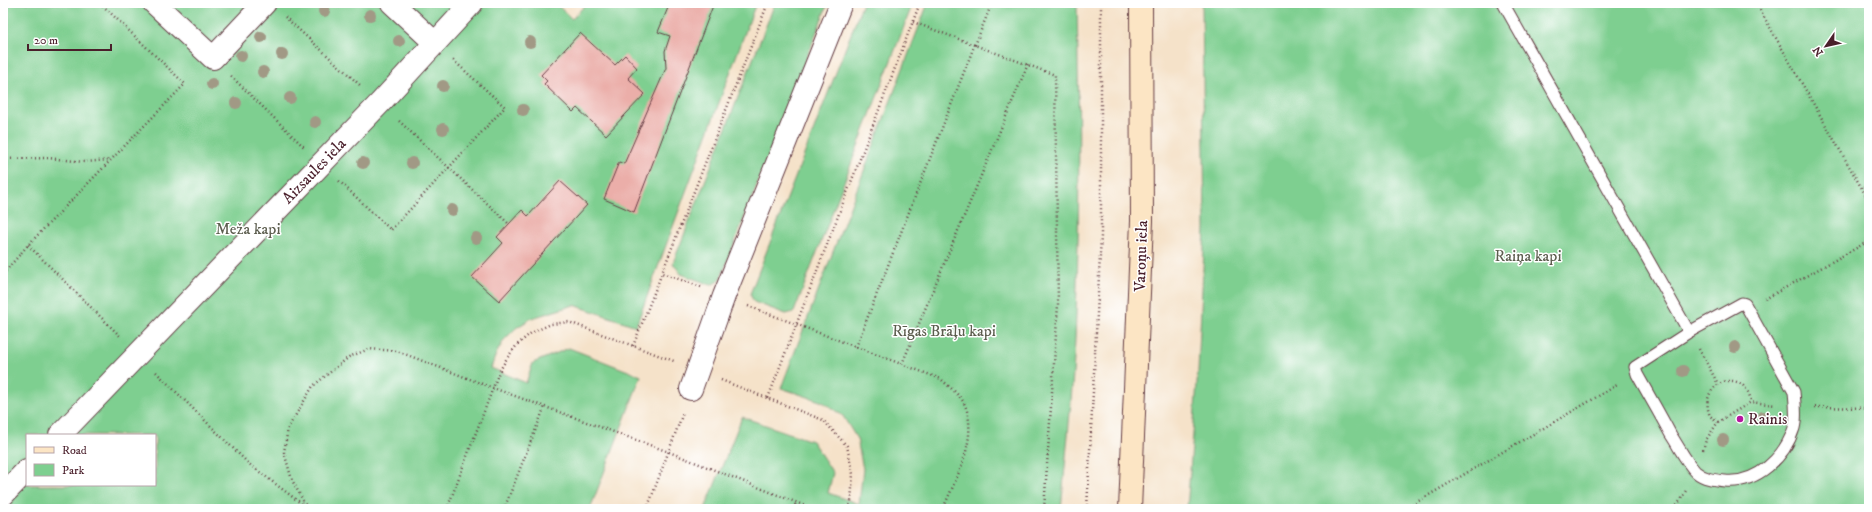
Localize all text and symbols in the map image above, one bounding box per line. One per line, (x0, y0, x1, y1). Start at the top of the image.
scale bar (28, 26, 111, 52)
north arrow (1806, 26, 1846, 66)
text: 20 m (34, 33, 58, 48)
text: N (1810, 43, 1827, 59)
street label: Aizsaules iela (278, 134, 350, 208)
park label: Meža kapi (215, 219, 281, 239)
street label: Varoņu iela (1130, 220, 1152, 293)
park label: Raiņa kapi (1494, 246, 1562, 266)
park label: Rīgas Brāļu kapi (892, 321, 996, 341)
place label: Rainis (1748, 409, 1787, 429)
marker: Rainis (1735, 414, 1745, 424)
legend (26, 434, 156, 486)
text: Road (62, 443, 87, 458)
text: Park (62, 463, 84, 478)

